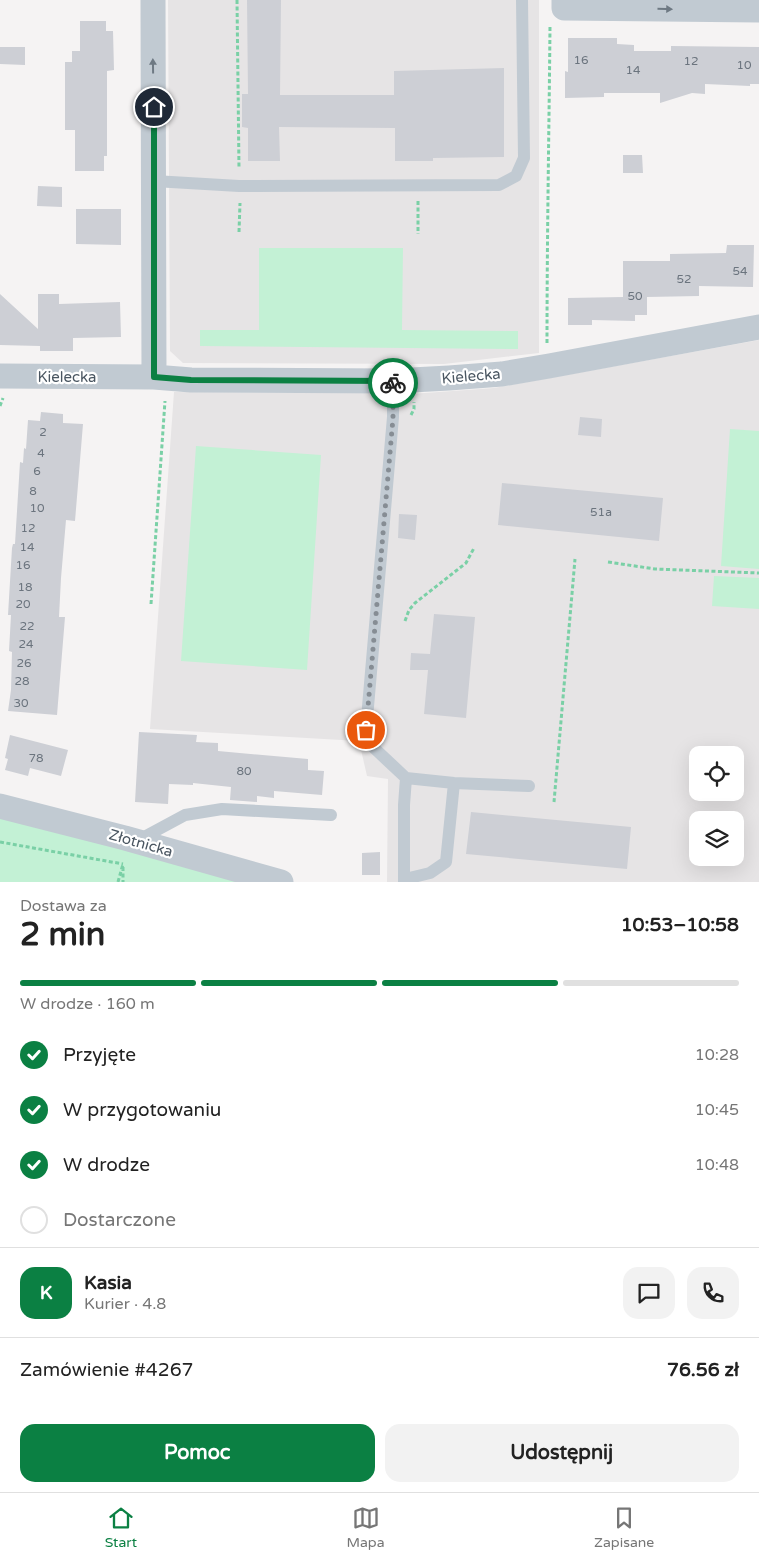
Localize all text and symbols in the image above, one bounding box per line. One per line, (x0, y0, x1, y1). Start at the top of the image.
one-way arrow (657, 5, 673, 13)
house number: 16 (573, 53, 589, 67)
house number: 12 (683, 54, 699, 68)
one-way arrow (149, 57, 157, 73)
house number: 10 (736, 58, 752, 72)
house number: 14 (625, 63, 641, 77)
pin (133, 86, 175, 128)
icon: home (140, 93, 168, 121)
house number: 54 (732, 264, 748, 278)
house number: 52 (676, 272, 692, 286)
house number: 50 (627, 289, 643, 303)
courier (368, 358, 418, 408)
street label: Kielecka (441, 364, 501, 388)
street label: Kielecka (38, 368, 96, 386)
icon: bike (379, 369, 407, 397)
house number: 2 (39, 425, 47, 439)
house number: 4 (37, 446, 45, 460)
house number: 6 (33, 464, 41, 478)
house number: 8 (29, 484, 37, 498)
house number: 10 (29, 501, 45, 515)
house number: 51a (590, 505, 612, 519)
house number: 12 (20, 521, 36, 535)
house number: 14 (19, 540, 35, 554)
house number: 16 (15, 558, 31, 572)
house number: 18 (17, 580, 33, 594)
house number: 20 (15, 597, 31, 611)
house number: 22 (19, 619, 35, 633)
house number: 24 (18, 637, 34, 651)
house number: 26 (16, 656, 32, 670)
house number: 28 (14, 674, 30, 688)
house number: 30 (13, 696, 29, 710)
pin (345, 709, 387, 751)
icon: bag (352, 716, 380, 744)
map controls (689, 746, 744, 866)
button: locate (689, 746, 744, 801)
house number: 78 (28, 751, 44, 765)
house number: 80 (236, 764, 252, 778)
button: layers (689, 811, 744, 866)
street label: Złotnicka (107, 825, 175, 861)
text: Dostawa za (20, 896, 107, 916)
text: 10:53–10:58 (621, 914, 739, 936)
text: 2 min (20, 916, 105, 954)
text: W drodze · 160 m (20, 994, 155, 1014)
icon: check (20, 1041, 48, 1069)
text: Przyjęte (63, 1044, 136, 1066)
text: 10:28 (695, 1045, 739, 1065)
icon: check (20, 1096, 48, 1124)
text: W przygotowaniu (63, 1099, 221, 1121)
text: 10:45 (695, 1100, 739, 1120)
icon: check (20, 1151, 48, 1179)
text: W drodze (63, 1154, 150, 1176)
text: 10:48 (695, 1155, 739, 1175)
text: Dostarczone (63, 1209, 176, 1231)
button: chat (623, 1267, 675, 1319)
button: phone (687, 1267, 739, 1319)
text: Kasia (84, 1272, 132, 1294)
text: K (40, 1282, 52, 1304)
text: Kurier · 4.8 (84, 1294, 166, 1314)
text: Zamówienie #4267 (20, 1359, 194, 1381)
text: 76.56 zł (667, 1359, 739, 1381)
button: Pomoc (20, 1424, 375, 1482)
button: Udostępnij (385, 1424, 739, 1482)
tab: Start (105, 1504, 137, 1551)
tab: Mapa (346, 1504, 385, 1551)
tab: Zapisane (594, 1504, 654, 1551)

